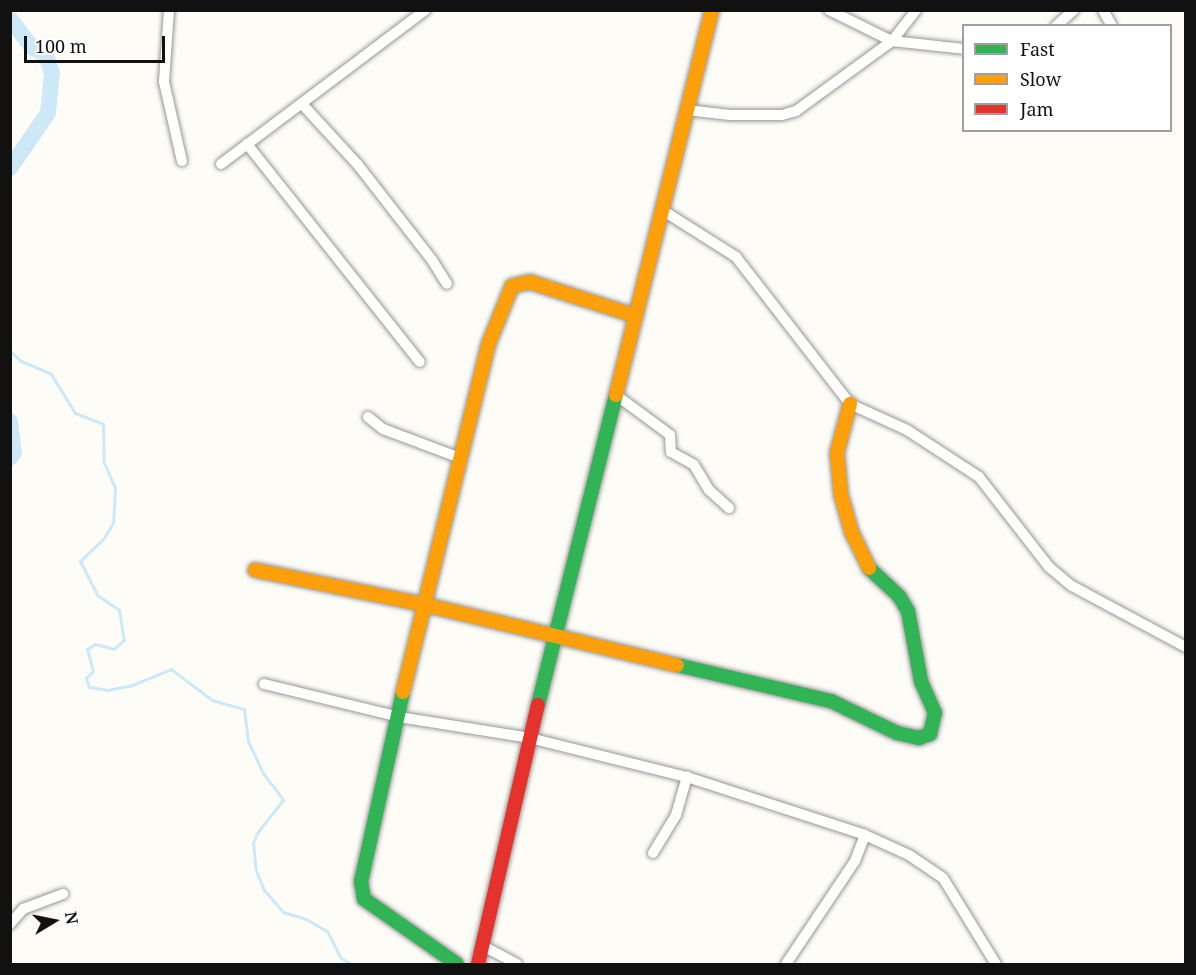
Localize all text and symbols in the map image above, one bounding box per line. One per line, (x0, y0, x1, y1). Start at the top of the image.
scale bar (27, 24, 168, 62)
legend (962, 24, 1172, 132)
text: 100 m (35, 34, 87, 58)
text: Fast (1020, 37, 1055, 61)
text: Slow (1020, 67, 1061, 91)
text: Jam (1020, 97, 1054, 121)
north arrow (24, 891, 84, 951)
text: N (60, 910, 84, 926)

